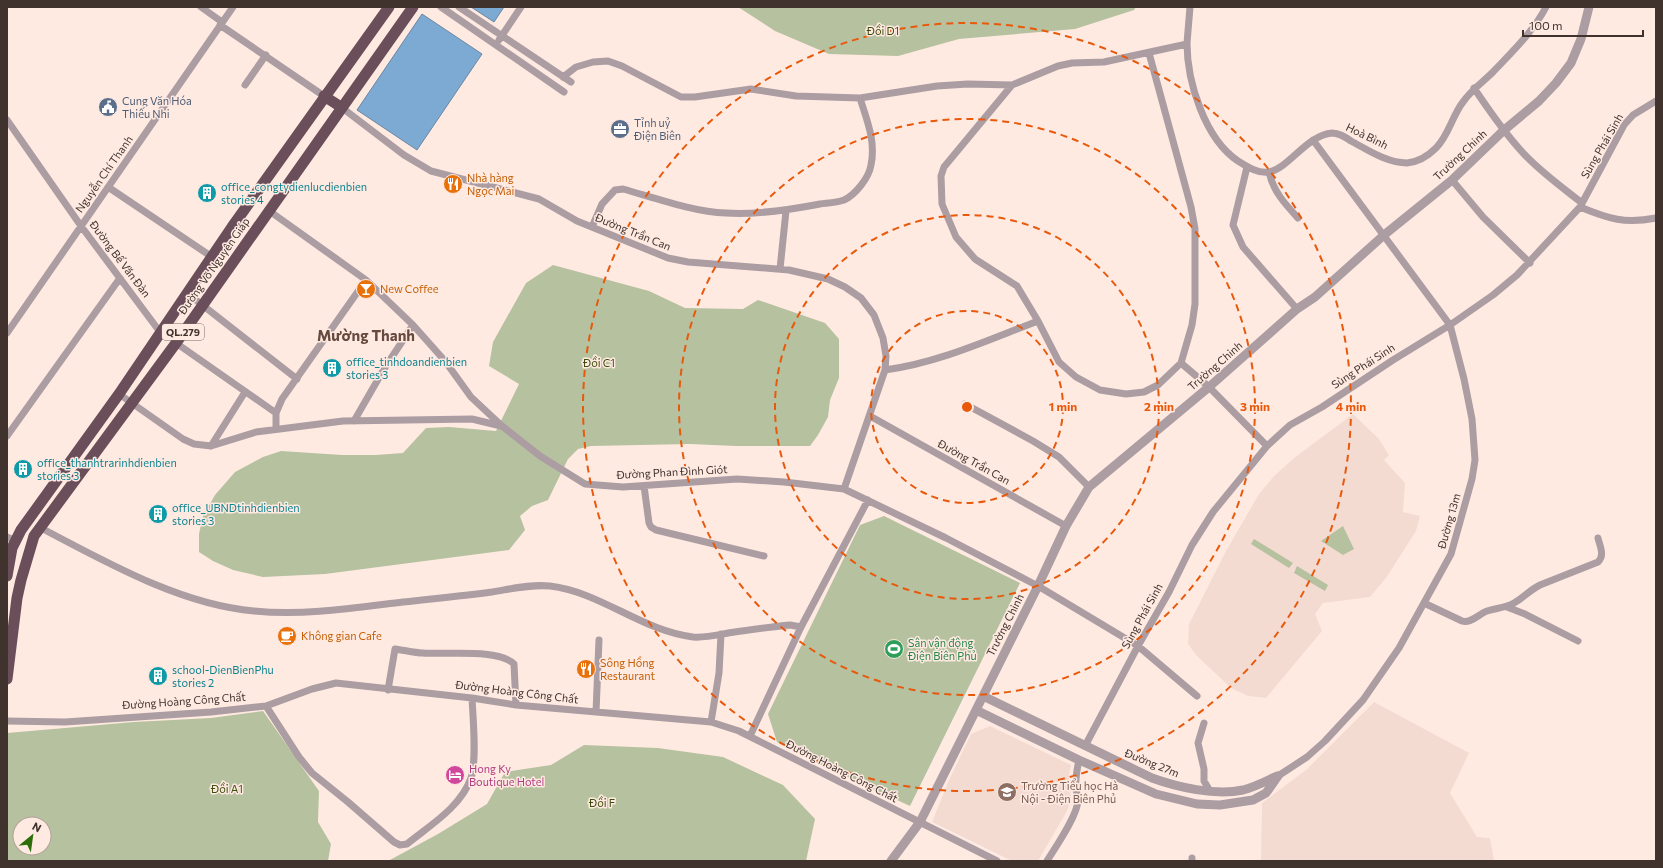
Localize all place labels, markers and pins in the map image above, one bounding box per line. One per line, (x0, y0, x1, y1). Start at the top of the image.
place label: Cung Văn Hóa Thiếu Nhi (122, 94, 192, 120)
public building icon: Cung Văn Hóa Thiếu Nhi (97, 96, 119, 118)
place label: Tỉnh uỷ Điện Biên (633, 116, 681, 142)
office icon: Tỉnh uỷ Điện Biên (609, 118, 631, 140)
place label: Nhà hàng Ngọc Mai (467, 171, 514, 197)
restaurant icon: Nhà hàng Ngọc Mai (442, 173, 464, 195)
place label: office_congtydienlucdienbien stories 4 (221, 180, 367, 206)
building icon: office_congtydienlucdienbien stories 4 (196, 182, 218, 204)
bar icon: New Coffee (355, 278, 377, 300)
place label: New Coffee (380, 282, 439, 295)
place label: office_tinhdoandienbien stories 3 (346, 355, 467, 381)
building icon: office_tinhdoandienbien stories 3 (321, 357, 343, 379)
centre of rings (960, 400, 974, 414)
place label: office_thanhtrarinhdienbien stories 3 (37, 456, 177, 482)
building icon: office_thanhtrarinhdienbien stories 3 (12, 458, 34, 480)
place label: office_UBNDtinhdienbien stories 3 (172, 501, 300, 527)
building icon: office_UBNDtinhdienbien stories 3 (147, 503, 169, 525)
cafe icon: Không gian Cafe (276, 625, 298, 647)
place label: Không gian Cafe (301, 629, 382, 642)
place label: Sân vận động Điện Biên Phủ (907, 636, 977, 662)
sports icon: Sân vận động Điện Biên Phủ (883, 638, 905, 660)
place label: Sông Hồng Restaurant (600, 656, 656, 682)
restaurant icon: Sông Hồng Restaurant (575, 658, 597, 680)
place label: school-DienBienPhu stories 2 (172, 663, 274, 689)
building icon: school-DienBienPhu stories 2 (147, 665, 169, 687)
place label: Hong Ky Boutique Hotel (469, 762, 544, 788)
hotel icon: Hong Ky Boutique Hotel (444, 764, 466, 786)
place label: Trường Tiểu học Hà Nội - Điện Biên Phủ (1021, 778, 1118, 805)
school or university icon: Trường Tiểu học Hà Nội - Điện Biên Phủ (996, 781, 1018, 803)

